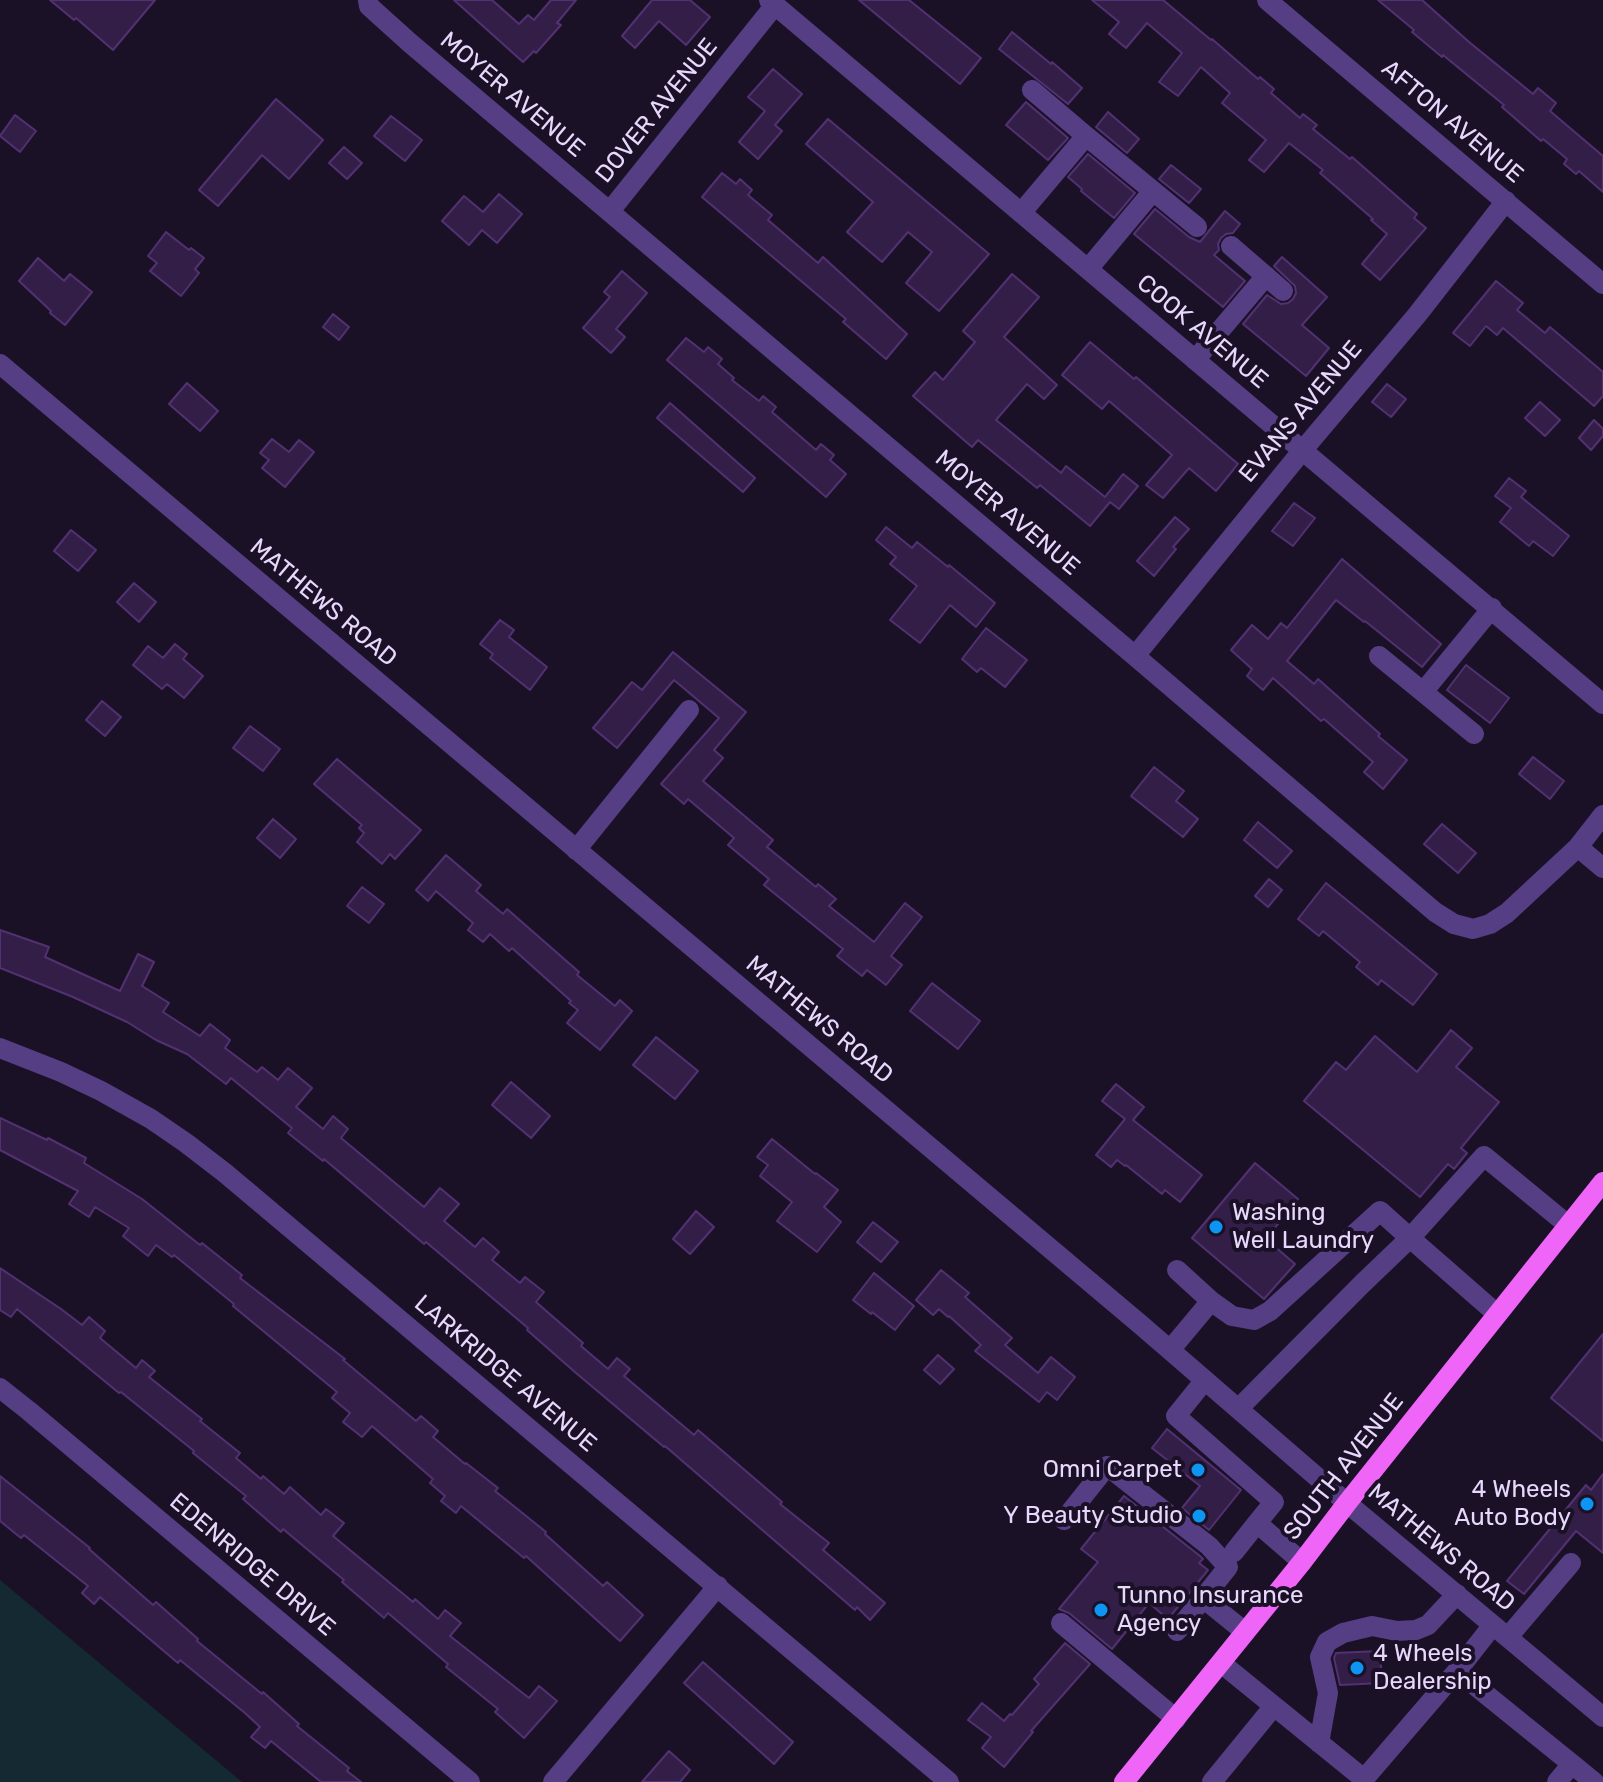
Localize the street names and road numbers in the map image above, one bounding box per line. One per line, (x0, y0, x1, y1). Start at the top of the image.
street label: MOYER AVENUE (434, 26, 590, 164)
street label: DOVER AVENUE (590, 33, 724, 189)
street label: AFTON AVENUE (1375, 55, 1529, 189)
street label: COOK AVENUE (1131, 269, 1273, 395)
street label: EVANS AVENUE (1234, 335, 1368, 489)
street label: MOYER AVENUE (929, 444, 1085, 582)
street label: MATHEWS ROAD (244, 533, 402, 673)
street label: MATHEWS ROAD (740, 950, 898, 1090)
street label: LARKRIDGE AVENUE (408, 1290, 602, 1458)
street label: SOUTH AVENUE (1278, 1388, 1410, 1546)
street label: MATHEWS ROAD (1362, 1478, 1520, 1618)
street label: EDENRIDGE DRIVE (163, 1487, 341, 1643)

